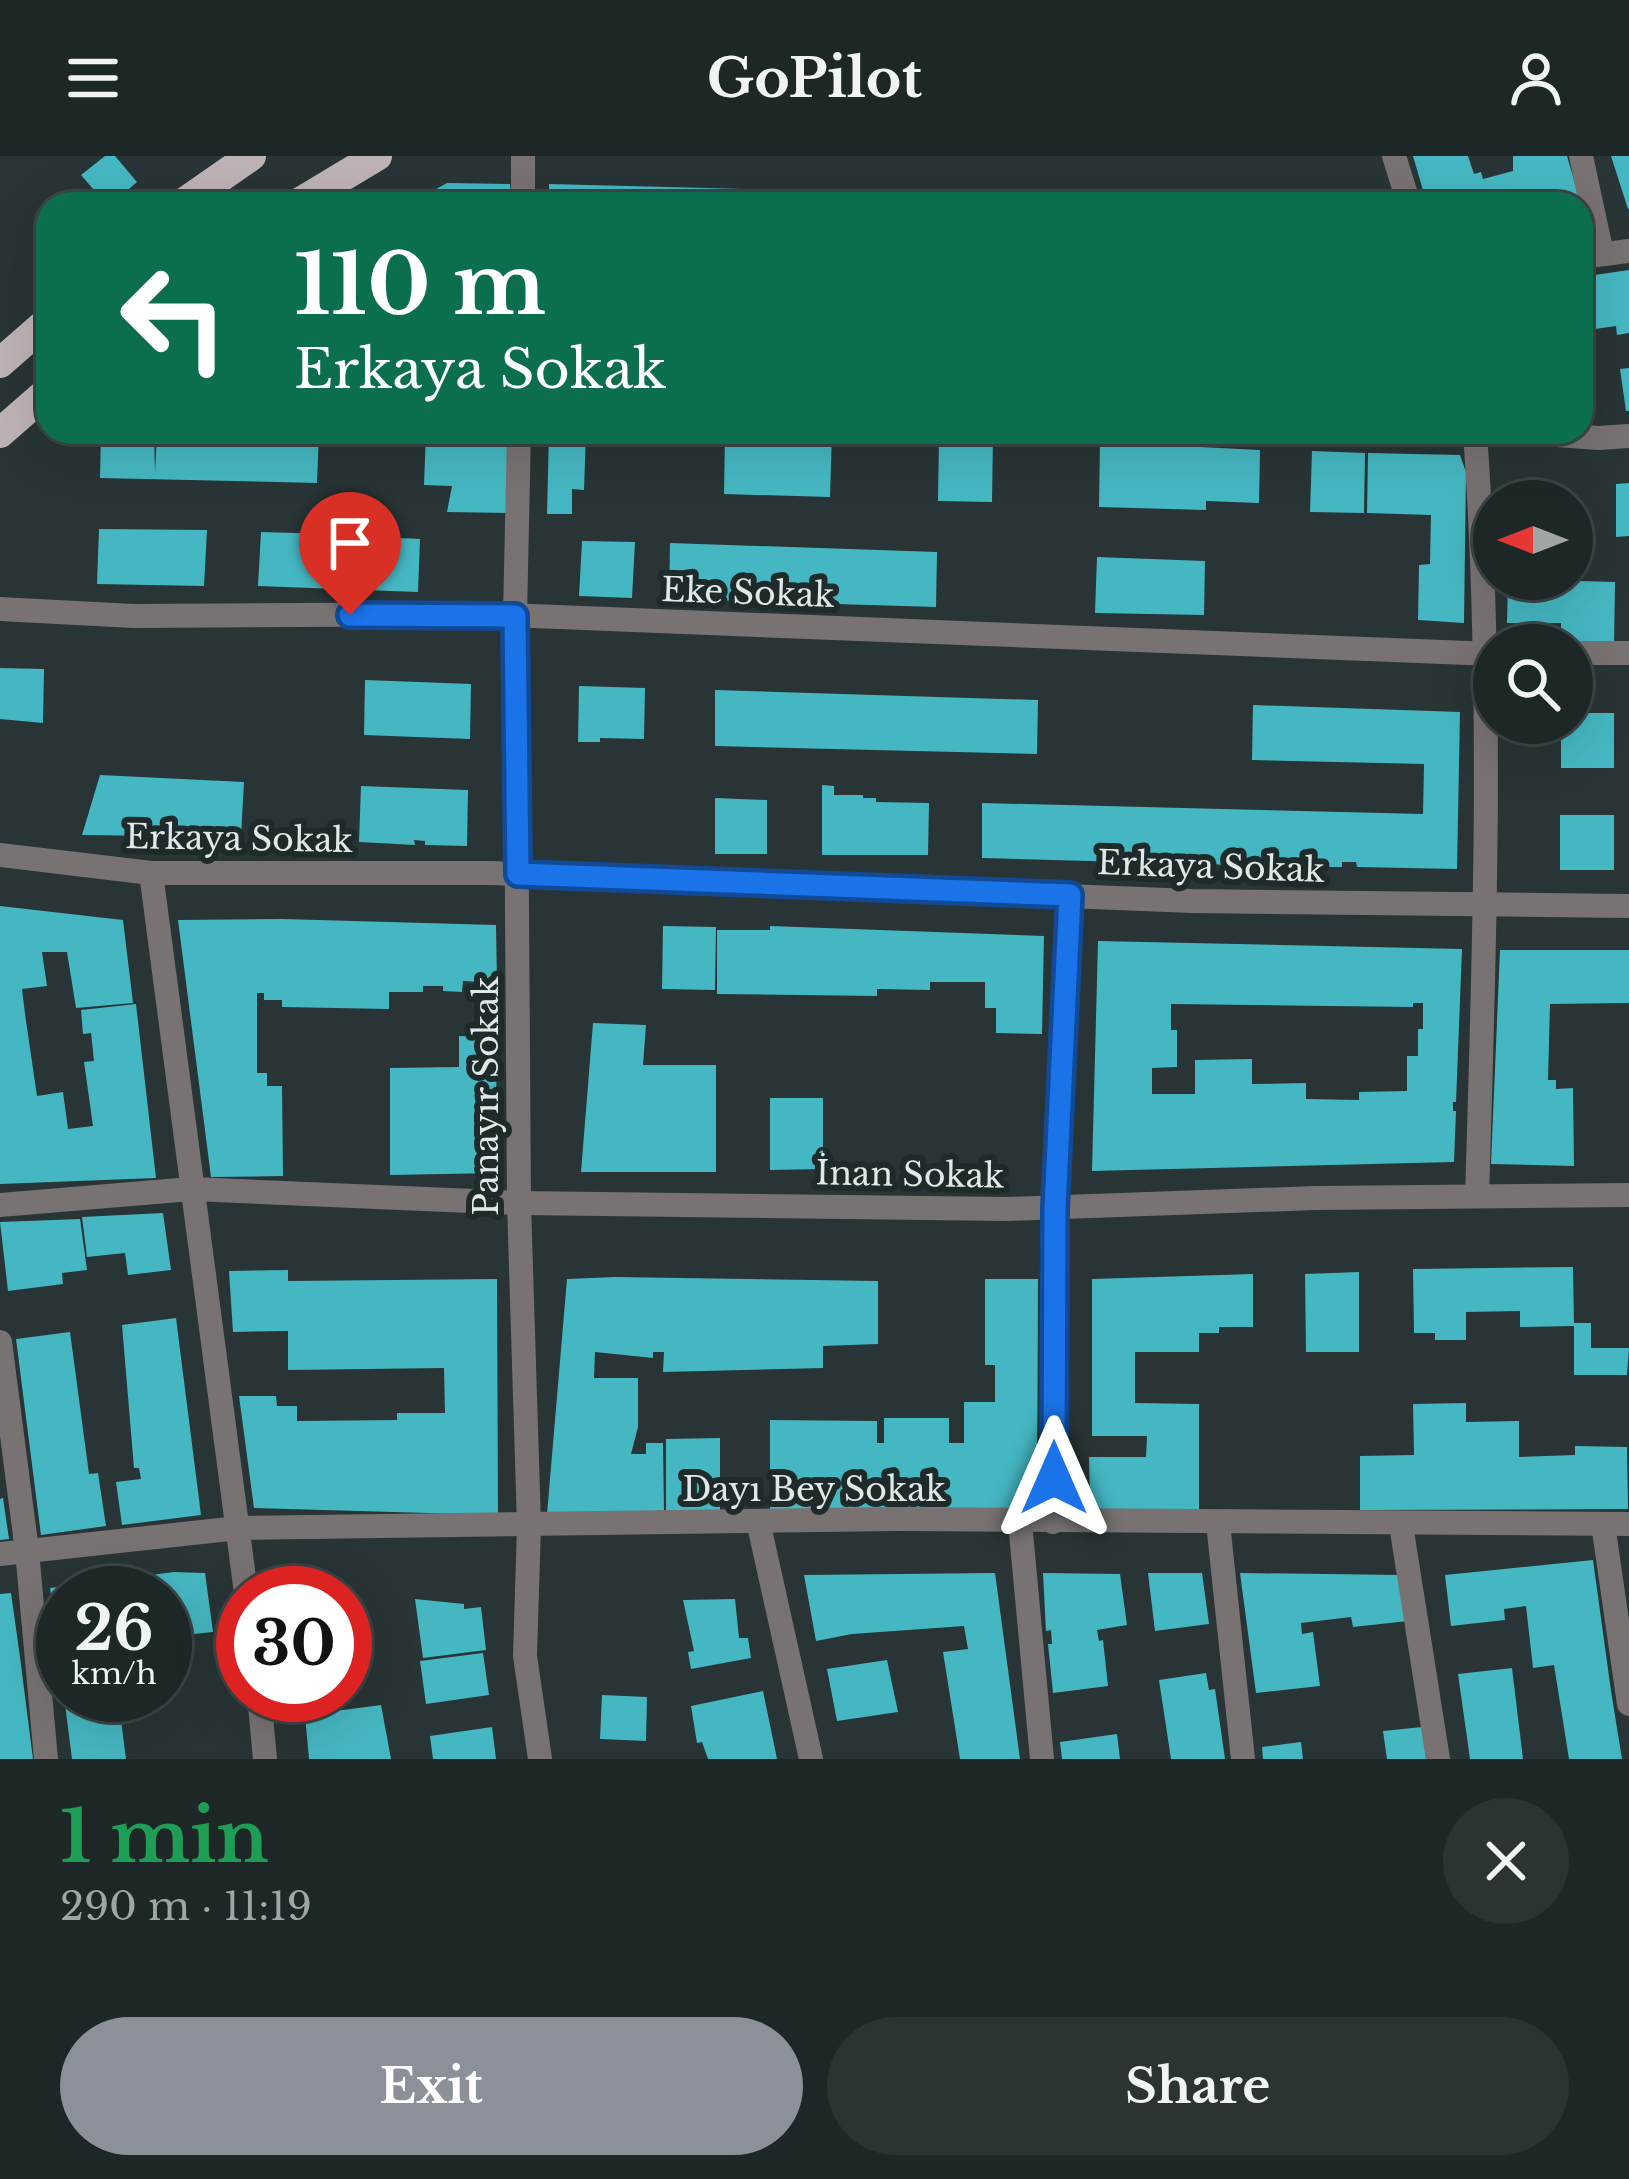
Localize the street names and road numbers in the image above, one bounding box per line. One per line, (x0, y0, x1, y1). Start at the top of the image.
street label: Eke Sokak (661, 569, 836, 616)
street label: Erkaya Sokak (125, 816, 354, 861)
street label: Erkaya Sokak (1097, 842, 1326, 891)
street label: Panayır Sokak (466, 976, 507, 1216)
street label: İnan Sokak (815, 1152, 1005, 1197)
street label: Dayı Bey Sokak (682, 1469, 946, 1510)

